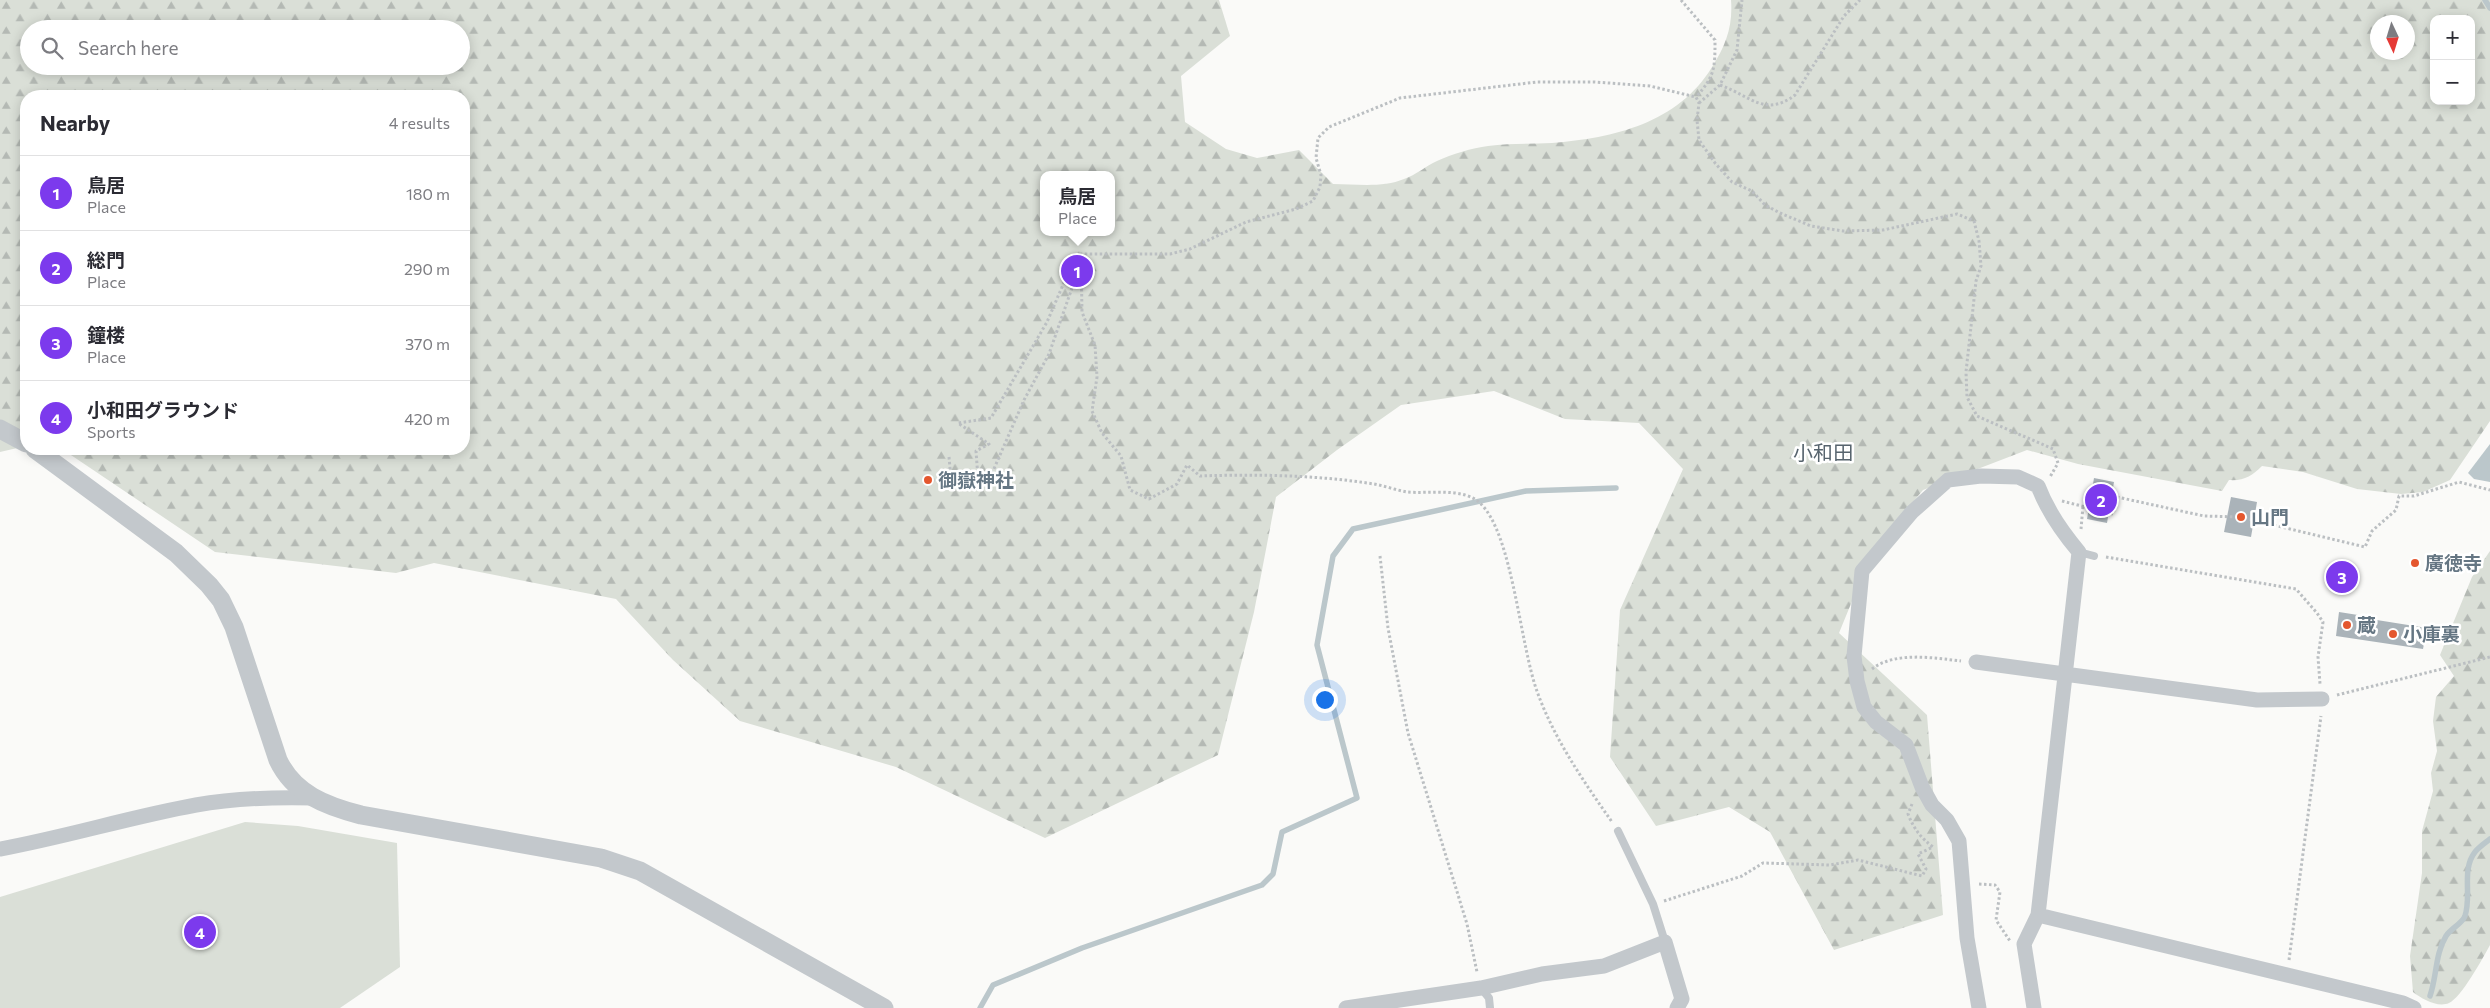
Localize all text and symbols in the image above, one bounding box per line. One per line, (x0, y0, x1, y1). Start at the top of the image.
north arrow (2370, 15, 2415, 60)
map controls (2430, 15, 2475, 105)
button: + (2430, 15, 2475, 60)
search box (20, 20, 470, 75)
icon: search (38, 34, 66, 62)
text: Search here (78, 36, 178, 59)
button: − (2430, 60, 2475, 105)
text: Nearby (40, 110, 110, 135)
text: 4 results (389, 113, 450, 132)
popup (1040, 171, 1115, 236)
text: 鳥居 (87, 173, 125, 196)
text: 1 (52, 184, 60, 203)
text: 180 m (406, 184, 450, 203)
text: 鳥居 (1058, 184, 1096, 207)
text: Place (87, 197, 126, 216)
text: Place (1058, 208, 1097, 227)
text: 総門 (87, 248, 125, 271)
pin: 1 (1061, 252, 1093, 290)
text: 2 (51, 259, 61, 278)
text: 290 m (404, 259, 450, 278)
text: Place (87, 272, 126, 291)
text: 鐘楼 (87, 323, 125, 346)
text: 3 (51, 334, 61, 353)
text: 370 m (405, 334, 450, 353)
text: Place (87, 347, 126, 366)
text: 小和田グラウンド (87, 398, 239, 421)
text: 4 (51, 409, 61, 428)
text: 420 m (404, 409, 450, 428)
text: Sports (87, 422, 136, 441)
district label: 小和田 (1793, 440, 1853, 464)
place label: 御嶽神社 (938, 468, 1014, 491)
marker: 御嶽神社 (922, 474, 934, 486)
pin: 2 (2085, 481, 2117, 519)
place label: 山門 (2251, 505, 2289, 528)
marker: 山門 (2235, 511, 2247, 523)
place label: 廣徳寺 (2425, 551, 2482, 574)
marker: 廣徳寺 (2409, 557, 2421, 569)
pin: 3 (2326, 558, 2358, 596)
place label: 蔵 (2357, 613, 2376, 636)
marker: 蔵 (2341, 619, 2353, 631)
place label: 小庫裏 (2403, 622, 2460, 645)
marker: 小庫裏 (2387, 628, 2399, 640)
your location (1312, 687, 1338, 713)
pin: 4 (184, 913, 216, 951)

